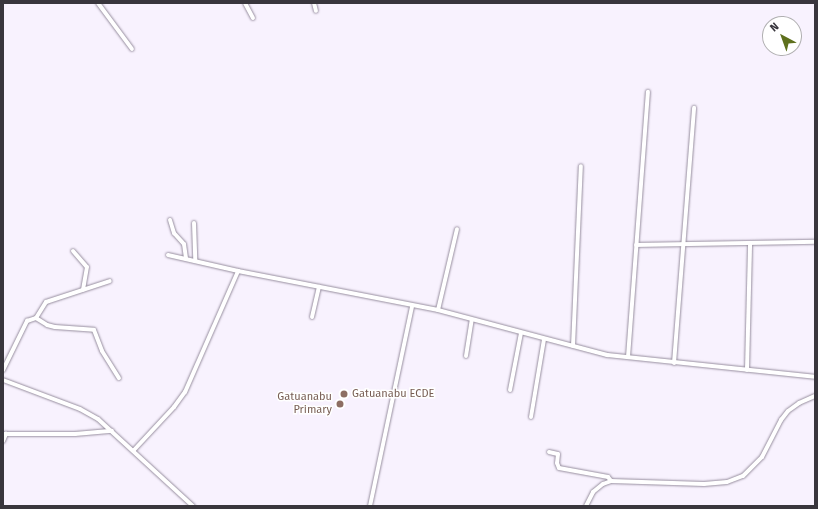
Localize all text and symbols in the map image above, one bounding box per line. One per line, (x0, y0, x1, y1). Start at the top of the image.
north arrow (762, 16, 802, 56)
text: N (767, 20, 781, 35)
place label: Gatuanabu ECDE (352, 387, 434, 401)
marker: Gatuanabu ECDE (339, 389, 349, 399)
place label: Gatuanabu Primary (277, 391, 332, 417)
marker: Gatuanabu Primary (335, 399, 345, 409)

